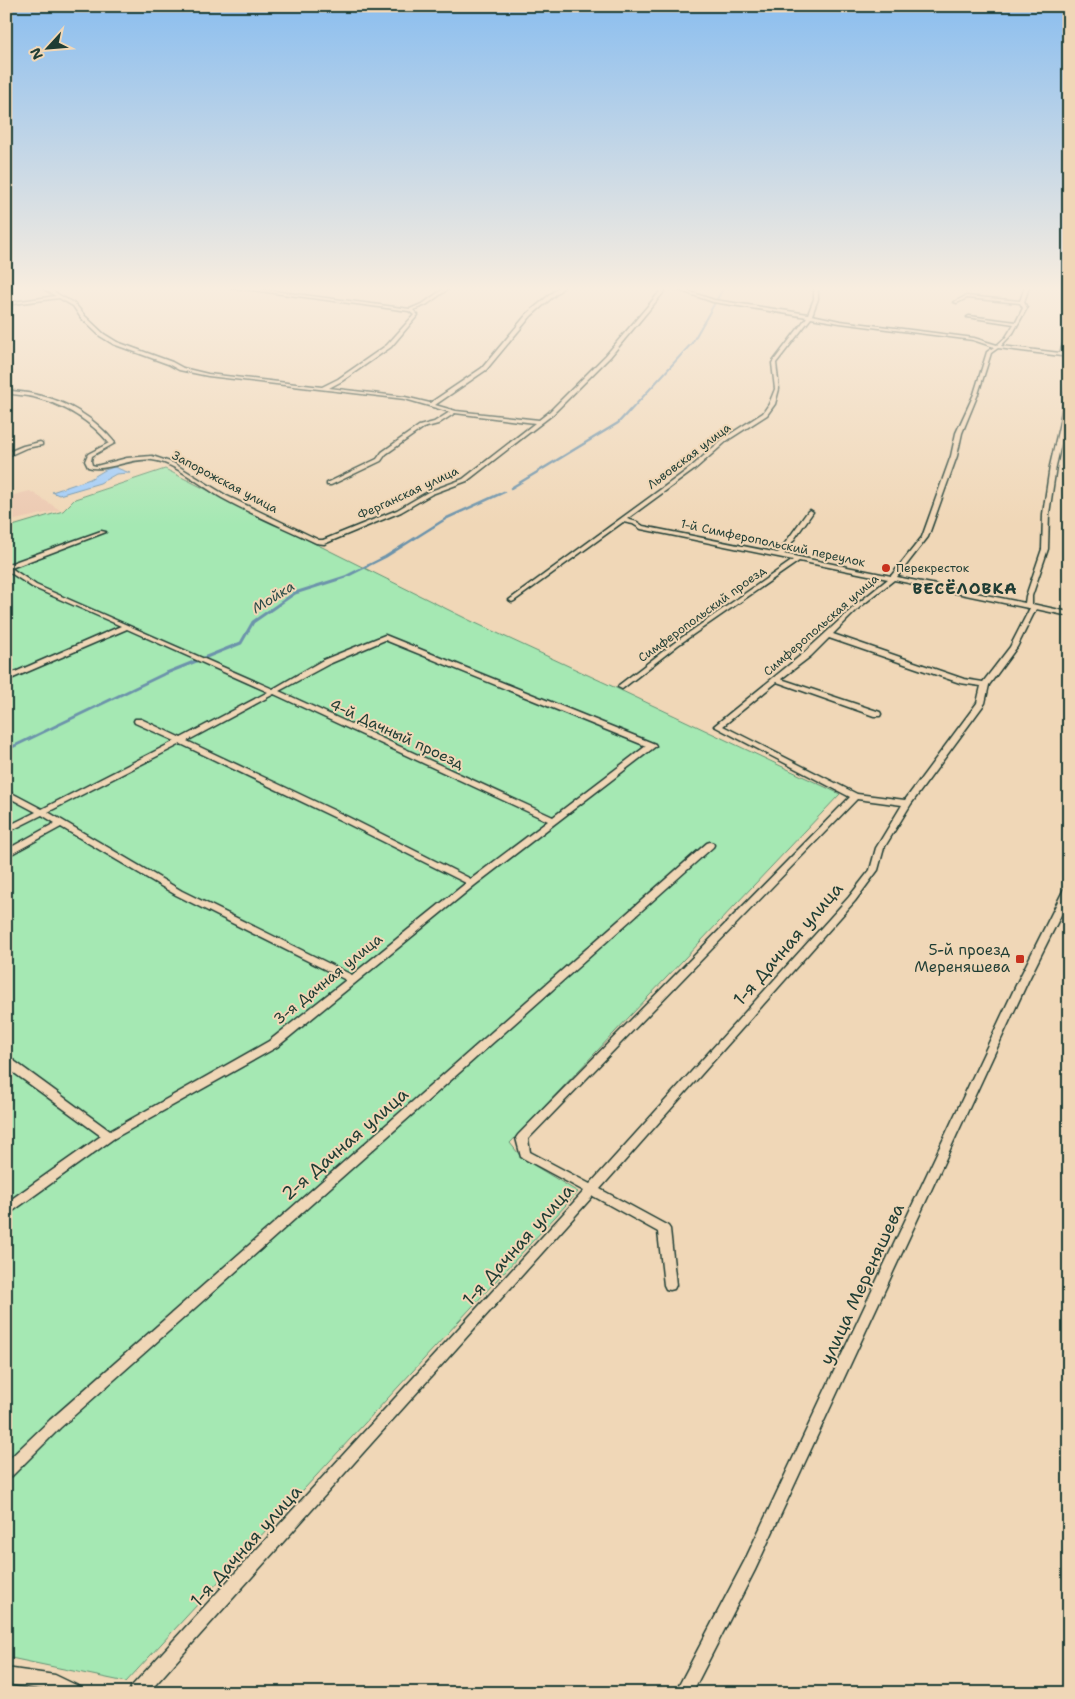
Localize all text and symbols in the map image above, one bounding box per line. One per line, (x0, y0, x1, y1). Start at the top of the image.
north arrow (22, 22, 72, 72)
text: N (26, 45, 47, 63)
street label: Львовская улица (644, 419, 734, 493)
street label: Запорожская улица (169, 447, 281, 517)
street label: Ферганская улица (355, 462, 461, 523)
street label: 1-й Симферопольский переулок (679, 516, 867, 571)
place label: Перекресток (896, 560, 970, 576)
street label: Симферопольский проезд (635, 562, 769, 666)
marker: Перекресток (880, 562, 892, 574)
street label: Симферопольская улица (760, 570, 882, 679)
water label: Мойка (248, 577, 298, 617)
district label: ВЕСЁЛОВКА (913, 578, 1017, 599)
street label: 4-й Дачный проезд (327, 694, 468, 774)
street label: 1-я Дачная улица (728, 877, 848, 1011)
street label: 3-я Дачная улица (269, 928, 387, 1029)
place label: 5-й проезд Мереняшева (914, 940, 1011, 977)
marker: 5-й проезд Мереняшева (1014, 953, 1026, 965)
street label: 2-я Дачная улица (277, 1082, 413, 1206)
street label: 1-я Дачная улица (457, 1179, 579, 1311)
street label: улица Мереняшева (814, 1199, 910, 1369)
street label: 1-я Дачная улица (185, 1480, 307, 1612)

